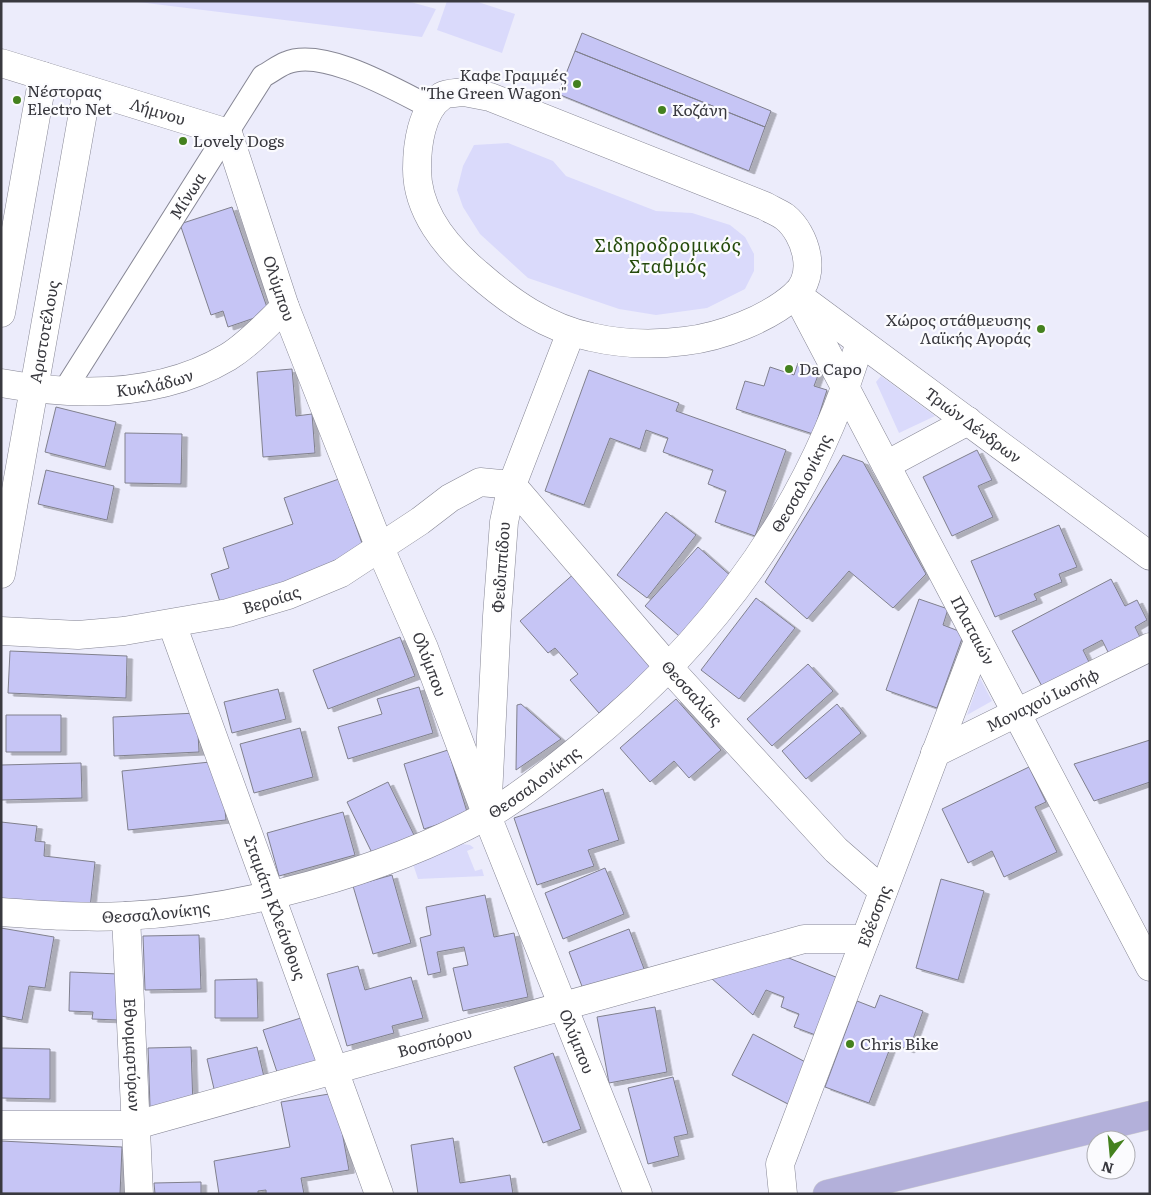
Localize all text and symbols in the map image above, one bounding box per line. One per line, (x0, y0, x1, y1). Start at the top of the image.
place label: Καφε Γραμμές "The Green Wagon" (420, 62, 567, 104)
place label: Νέστορας Electro Net (27, 78, 112, 120)
marker: Καφε Γραμμές "The Green Wagon" (571, 78, 583, 90)
street label: Λήμνου (127, 91, 189, 130)
marker: Νέστορας Electro Net (11, 94, 23, 106)
place label: Κοζάνη (672, 97, 727, 121)
marker: Κοζάνη (656, 104, 668, 116)
place label: Lovely Dogs (193, 128, 284, 152)
marker: Lovely Dogs (177, 135, 189, 147)
street label: Μίνωα (163, 167, 211, 223)
district label: Σιδηροδρομικός Σταθμός (594, 231, 742, 279)
street label: Ολύμπου (258, 252, 302, 324)
street label: Αριστοτέλους (22, 278, 64, 385)
place label: Χώρος στάθμευσης Λαϊκής Αγοράς (886, 307, 1031, 349)
marker: Χώρος στάθμευσης Λαϊκής Αγοράς (1035, 323, 1047, 335)
place label: Da Capo (799, 356, 862, 380)
street label: Κυκλάδων (115, 362, 196, 402)
marker: Da Capo (783, 363, 795, 375)
street label: Τριών Δένδρων (920, 380, 1027, 468)
street label: Θεσσαλονίκης (764, 430, 836, 537)
street label: Φειδιππίδου (484, 521, 515, 614)
street label: Βεροίας (239, 578, 303, 619)
street label: Πλαταιών (946, 591, 1002, 669)
street label: Ολύμπου (407, 627, 454, 700)
street label: Θεσσαλίας (656, 654, 729, 730)
street label: Μοναχού Ιωσήφ (982, 661, 1103, 737)
street label: Θεσσαλονίκης (483, 740, 585, 824)
street label: Σταμάτη Κλεάνθους (239, 832, 313, 983)
street label: Εδέσσης (850, 882, 895, 950)
street label: Θεσσαλονίκης (101, 894, 211, 928)
street label: Εθνομαρτύρων (119, 997, 148, 1112)
street label: Ολύμπου (554, 1005, 602, 1077)
street label: Βοσπόρου (395, 1019, 474, 1063)
place label: Chris Bike (860, 1031, 939, 1055)
marker: Chris Bike (844, 1038, 856, 1050)
north arrow (1086, 1130, 1136, 1180)
text: N (1098, 1157, 1116, 1180)

